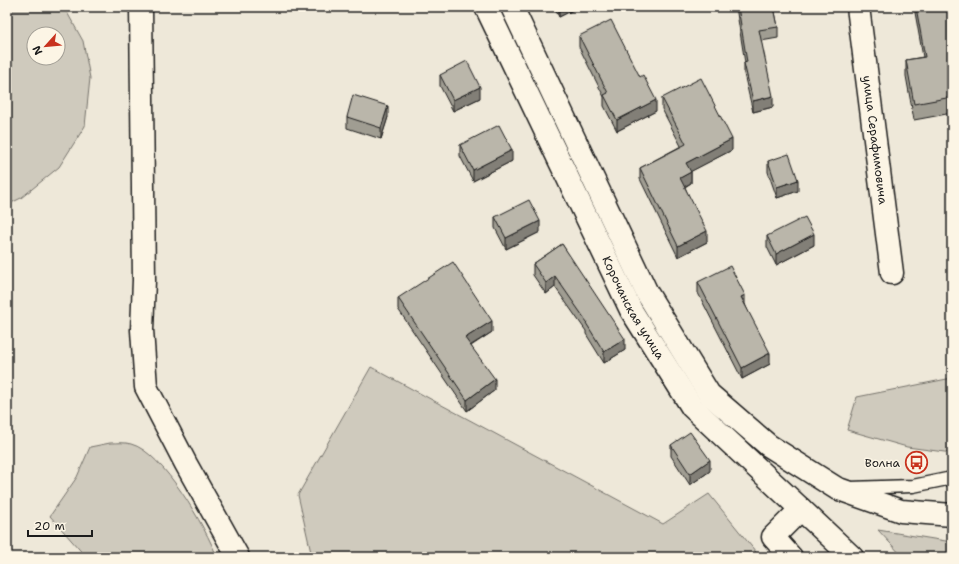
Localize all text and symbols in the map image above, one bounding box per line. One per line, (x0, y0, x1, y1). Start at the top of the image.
north arrow (26, 26, 66, 66)
text: N (29, 43, 46, 58)
street label: улица Серафимовича (859, 74, 891, 206)
street label: Корочанская улица (598, 253, 668, 363)
bus stop icon: Волна (903, 450, 929, 476)
place label: Волна (865, 455, 901, 471)
scale bar (28, 512, 92, 538)
text: 20 m (34, 518, 65, 534)

